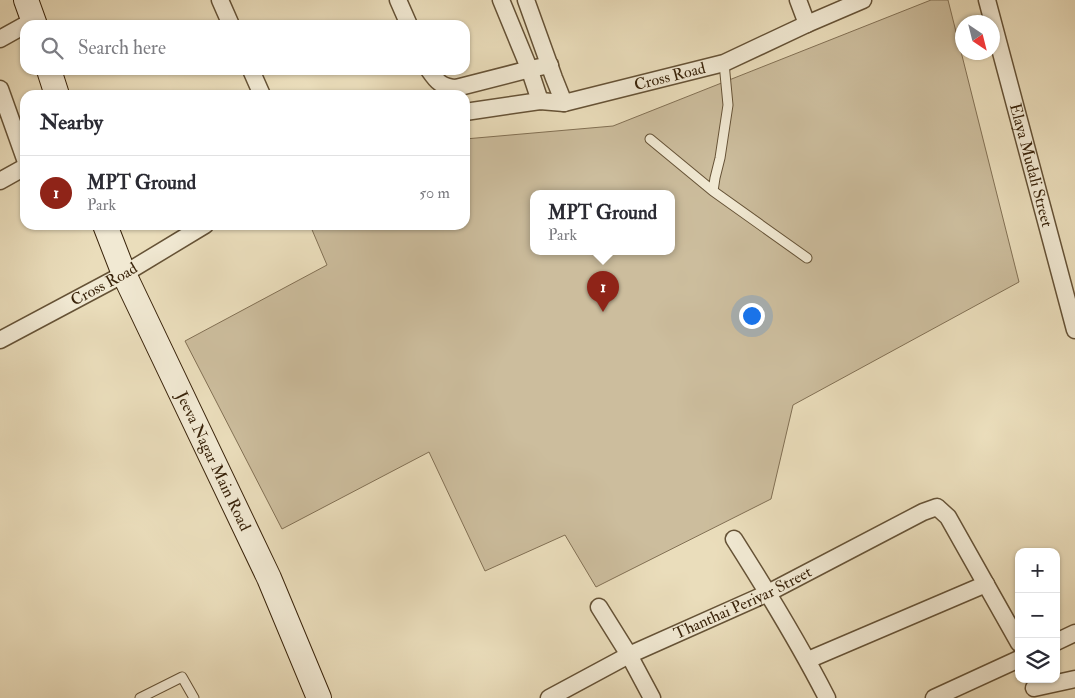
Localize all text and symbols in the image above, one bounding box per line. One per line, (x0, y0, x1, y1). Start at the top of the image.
north arrow (955, 15, 1000, 60)
search box (20, 20, 470, 75)
icon: search (38, 34, 66, 62)
text: Search here (78, 36, 166, 60)
street label: Cross Road (632, 58, 708, 95)
street label: Elaya Mudali Street (1005, 101, 1057, 229)
text: Nearby (40, 109, 103, 136)
text: MPT Ground (87, 171, 196, 195)
text: 1 (53, 183, 59, 203)
text: 50 m (419, 183, 450, 203)
popup (530, 190, 675, 255)
text: Park (87, 195, 116, 215)
text: MPT Ground (548, 201, 657, 225)
text: Park (548, 225, 577, 245)
street label: Cross Road (67, 258, 141, 311)
pin: 1 (587, 271, 619, 312)
your location (739, 303, 765, 329)
street label: Jeeva Nagar Main Road (170, 387, 255, 534)
map controls (1015, 548, 1060, 683)
button: + (1015, 548, 1060, 593)
street label: Thanthai Periyar Street (671, 562, 815, 644)
button: − (1015, 593, 1060, 638)
button: layers (1015, 638, 1060, 683)

